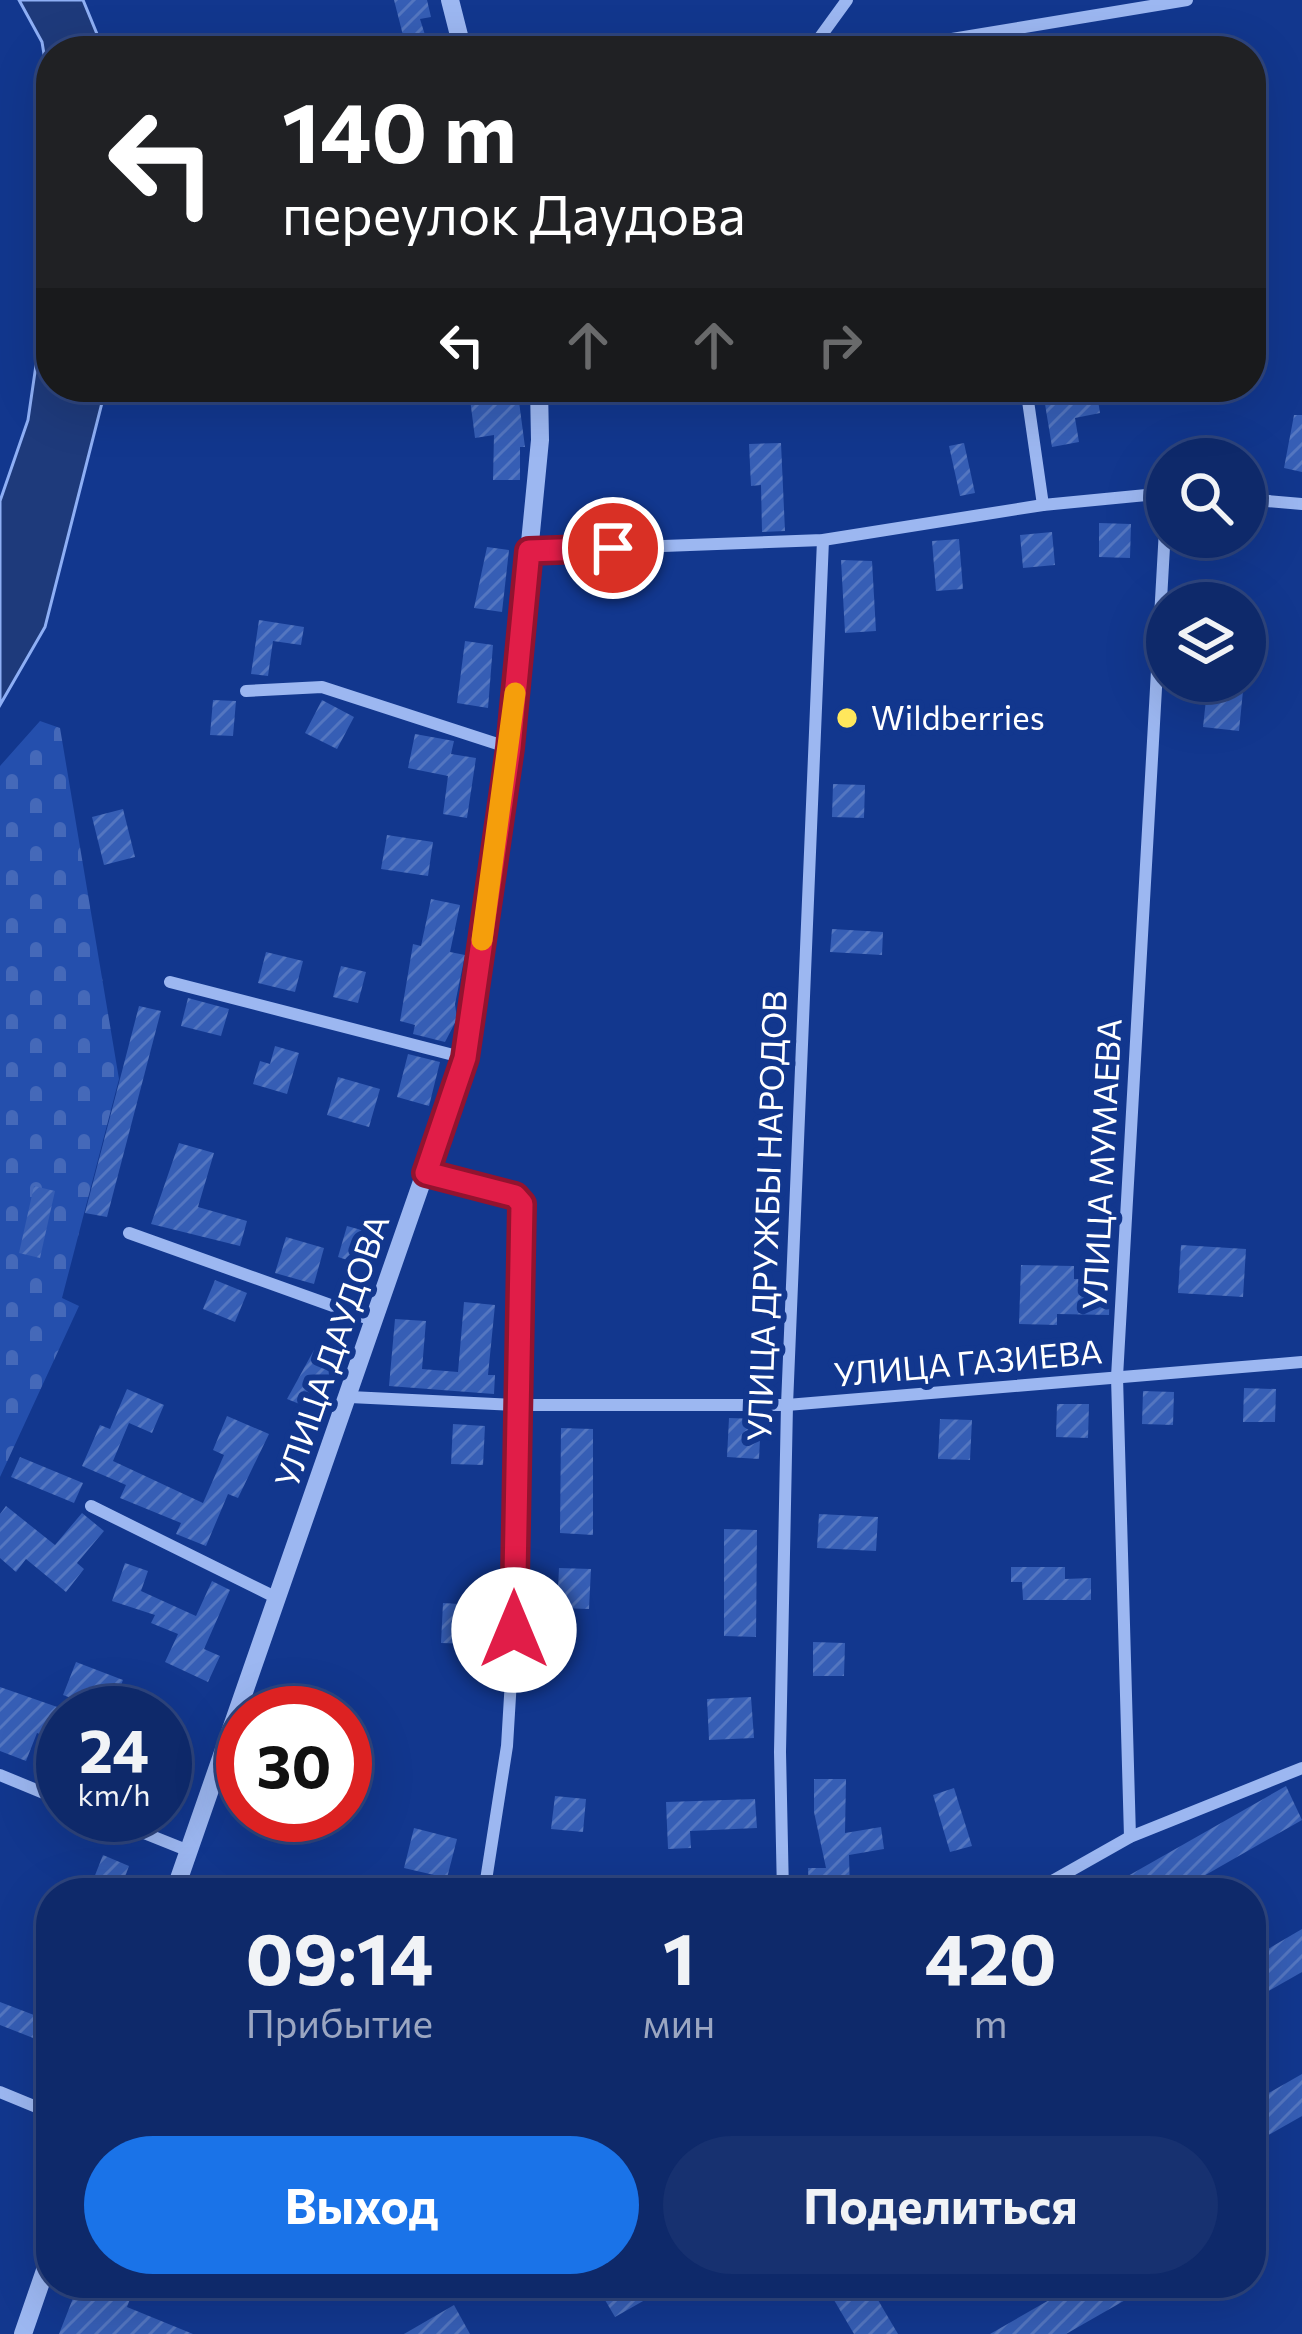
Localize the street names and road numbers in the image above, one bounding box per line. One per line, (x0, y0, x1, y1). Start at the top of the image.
street label: УЛИЦА ДРУЖБЫ НАРОДОВ (737, 990, 794, 1442)
street label: УЛИЦА МУМАЕВА (1072, 1017, 1129, 1311)
street label: УЛИЦА ДАУДОВА (265, 1209, 397, 1492)
street label: УЛИЦА ГАЗИЕВА (832, 1329, 1104, 1394)

